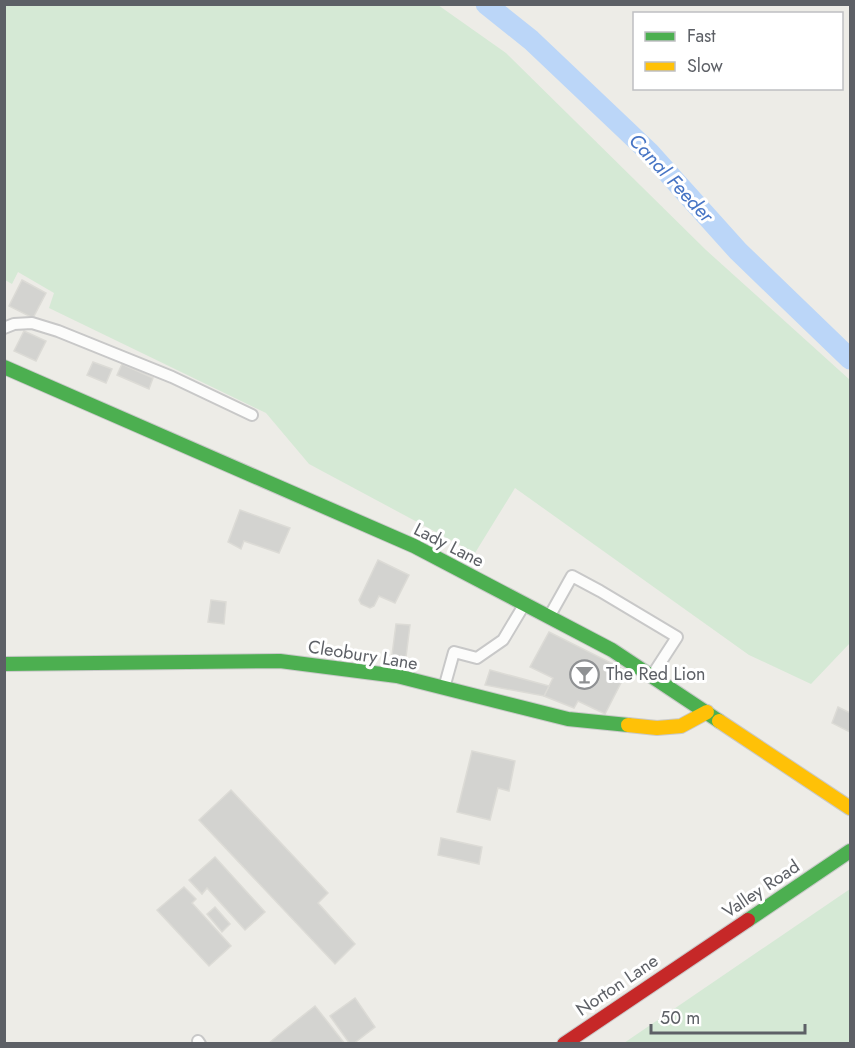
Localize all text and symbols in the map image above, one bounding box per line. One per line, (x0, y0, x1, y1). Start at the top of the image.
legend (633, 12, 843, 90)
text: Fast (687, 23, 716, 49)
text: Slow (687, 53, 724, 79)
water label: Canal Feeder (622, 127, 721, 230)
street label: Lady Lane (409, 516, 489, 574)
street label: Cleobury Lane (306, 633, 420, 677)
bar icon: The Red Lion (569, 658, 601, 690)
place label: The Red Lion (606, 661, 706, 687)
street label: Valley Road (717, 854, 805, 924)
street label: Norton Lane (571, 948, 663, 1022)
scale bar (651, 997, 806, 1035)
text: 50 m (660, 1005, 700, 1031)

